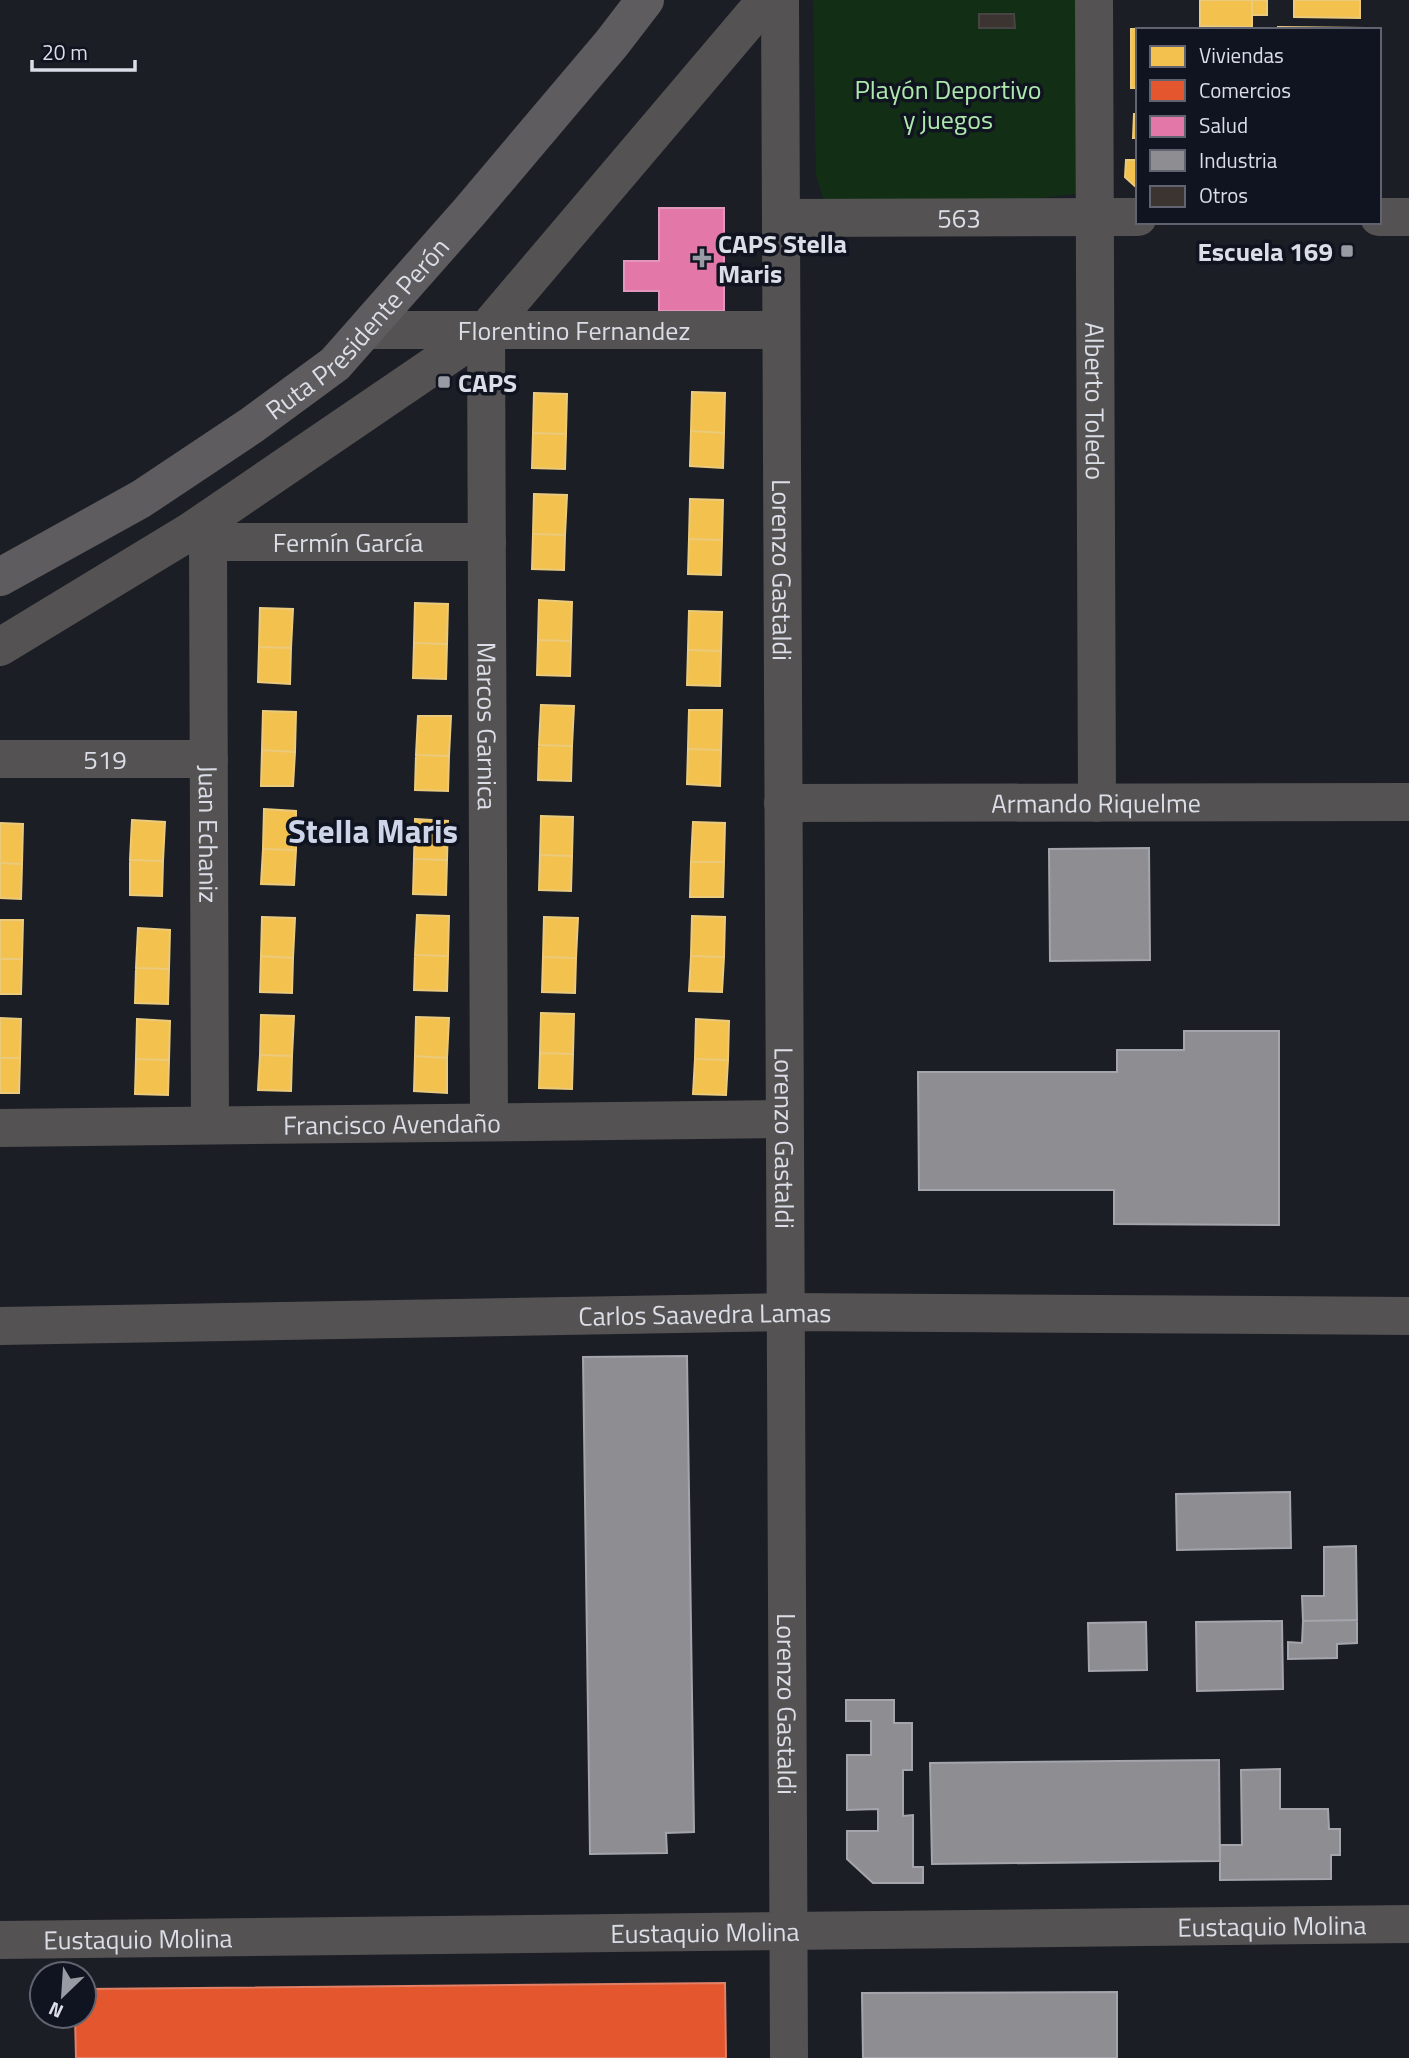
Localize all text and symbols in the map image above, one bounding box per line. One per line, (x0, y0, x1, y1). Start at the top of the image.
scale bar (32, 28, 135, 72)
legend (1136, 28, 1381, 224)
text: 20 m (42, 36, 88, 68)
text: Viviendas (1199, 39, 1284, 71)
park label: Playón Deportivo y juegos (854, 70, 1042, 139)
text: Comercios (1199, 74, 1291, 106)
text: Salud (1199, 109, 1248, 141)
text: Industria (1199, 144, 1278, 176)
text: Otros (1199, 179, 1248, 211)
street label: 563 (937, 198, 981, 237)
place label: CAPS Stella Maris (718, 224, 847, 293)
street label: Ruta Presidente Perón (257, 228, 458, 429)
place label: Escuela 169 (1197, 232, 1333, 271)
marker: Escuela 169 (1339, 243, 1355, 259)
marker: CAPS Stella Maris (692, 248, 712, 268)
street label: Florentino Fernandez (458, 311, 690, 350)
street label: Alberto Toledo (1076, 322, 1115, 480)
place label: CAPS (458, 363, 517, 402)
marker: CAPS (436, 374, 452, 390)
street label: Lorenzo Gastaldi (763, 479, 802, 661)
street label: Fermín García (273, 523, 423, 562)
street label: Marcos Garnica (468, 642, 507, 810)
street label: 519 (83, 740, 127, 779)
street label: Juan Echaniz (189, 765, 229, 903)
street label: Armando Riquelme (991, 783, 1201, 822)
district label: Stella Maris (288, 806, 458, 856)
street label: Lorenzo Gastaldi (765, 1047, 805, 1229)
street label: Francisco Avendaño (283, 1103, 501, 1144)
street label: Carlos Saavedra Lamas (578, 1292, 832, 1335)
street label: Lorenzo Gastaldi (768, 1613, 807, 1795)
street label: Eustaquio Molina (1177, 1905, 1367, 1946)
street label: Eustaquio Molina (610, 1911, 800, 1953)
street label: Eustaquio Molina (43, 1918, 233, 1959)
north arrow (28, 1960, 98, 2030)
text: N (44, 1995, 68, 2027)

